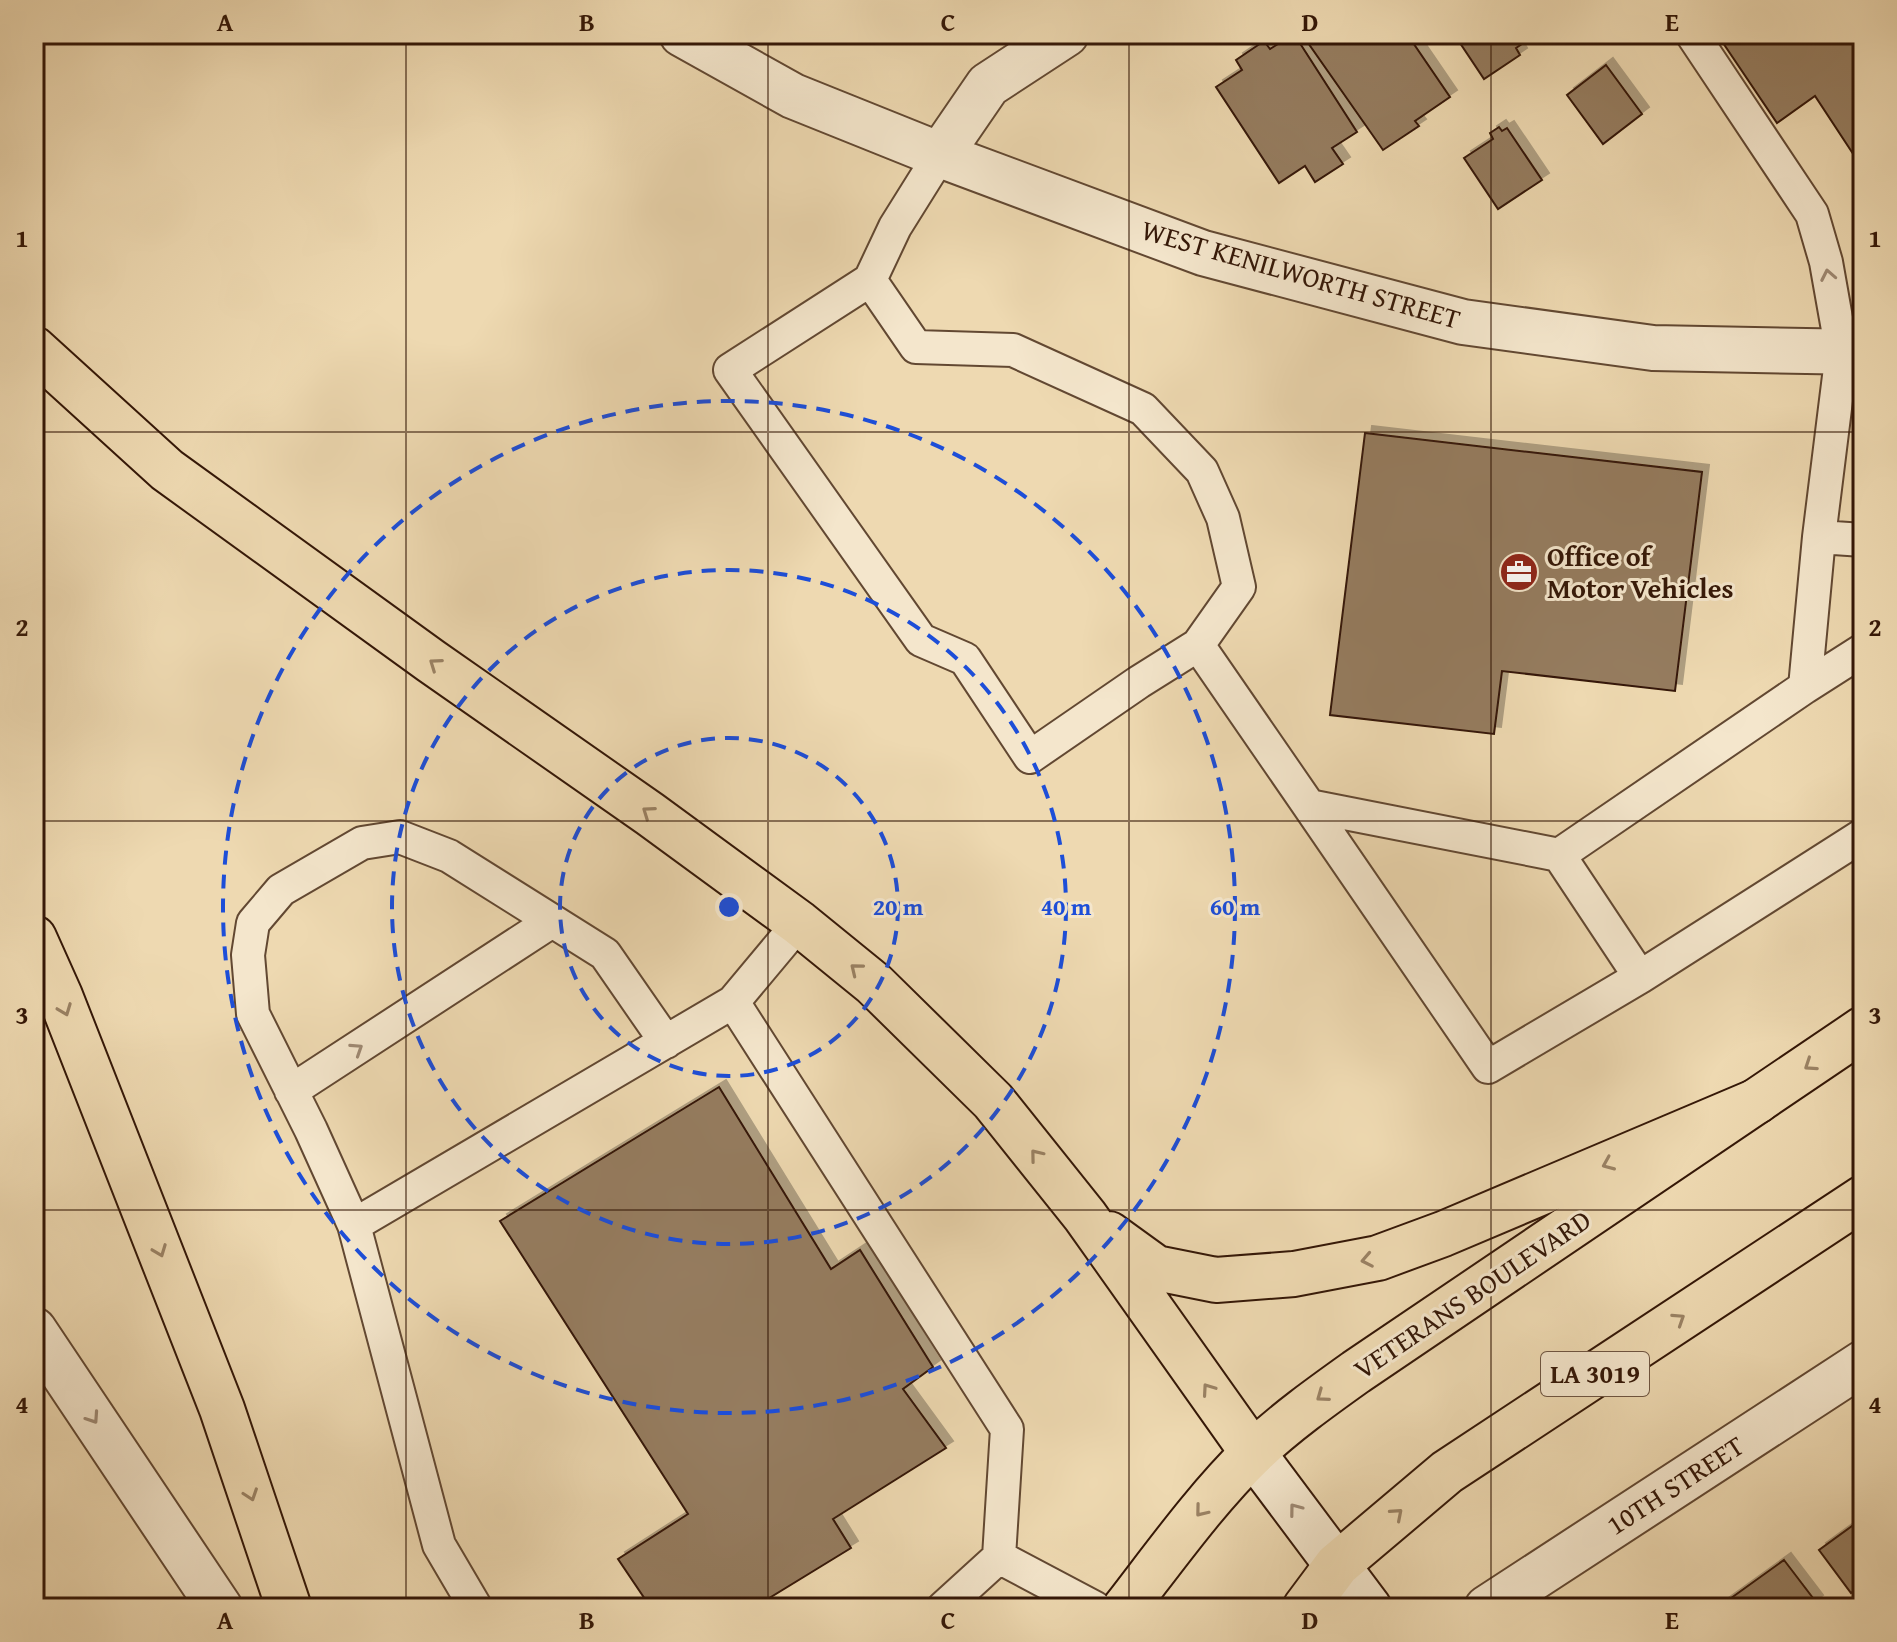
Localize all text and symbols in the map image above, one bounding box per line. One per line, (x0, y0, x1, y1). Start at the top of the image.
text: A (217, 2, 234, 41)
text: B (579, 2, 595, 41)
text: C (941, 2, 955, 41)
text: D (1302, 2, 1318, 41)
text: E (1665, 2, 1679, 41)
street label: WEST KENILWORTH STREET (1137, 208, 1466, 339)
text: 1 (15, 218, 29, 257)
text: 1 (1868, 218, 1882, 257)
one-way arrow (1821, 268, 1838, 282)
place label: Office of Motor Vehicles (1547, 535, 1734, 608)
office icon: Office of Motor Vehicles (1498, 551, 1540, 593)
text: 2 (15, 607, 29, 646)
text: 2 (1868, 607, 1882, 646)
one-way arrow (429, 659, 443, 674)
one-way arrow (642, 807, 657, 822)
text: 20 m (873, 889, 924, 924)
text: 40 m (1041, 889, 1092, 924)
text: 60 m (1210, 889, 1261, 924)
centre of rings (715, 893, 743, 921)
one-way arrow (850, 964, 865, 979)
text: 3 (15, 995, 29, 1034)
text: 3 (1868, 995, 1882, 1034)
one-way arrow (55, 1002, 72, 1016)
one-way arrow (348, 1043, 362, 1058)
one-way arrow (1805, 1055, 1819, 1070)
one-way arrow (1031, 1150, 1046, 1164)
one-way arrow (1602, 1155, 1617, 1171)
street label: VETERANS BOULEVARD (1345, 1199, 1599, 1388)
one-way arrow (150, 1244, 167, 1258)
one-way arrow (1361, 1251, 1374, 1268)
one-way arrow (1671, 1313, 1685, 1328)
road number: LA 3019 (1541, 1352, 1649, 1396)
text: 4 (15, 1384, 29, 1423)
one-way arrow (1203, 1384, 1218, 1398)
text: 4 (1868, 1384, 1882, 1423)
one-way arrow (1317, 1386, 1331, 1401)
one-way arrow (83, 1410, 98, 1424)
street label: 10TH STREET (1598, 1424, 1752, 1545)
one-way arrow (242, 1487, 258, 1501)
one-way arrow (1196, 1502, 1211, 1516)
one-way arrow (1291, 1503, 1305, 1518)
one-way arrow (1387, 1509, 1402, 1524)
text: A (217, 1600, 234, 1639)
text: B (579, 1600, 595, 1639)
text: C (941, 1600, 955, 1639)
text: D (1302, 1600, 1318, 1639)
text: E (1665, 1600, 1679, 1639)

